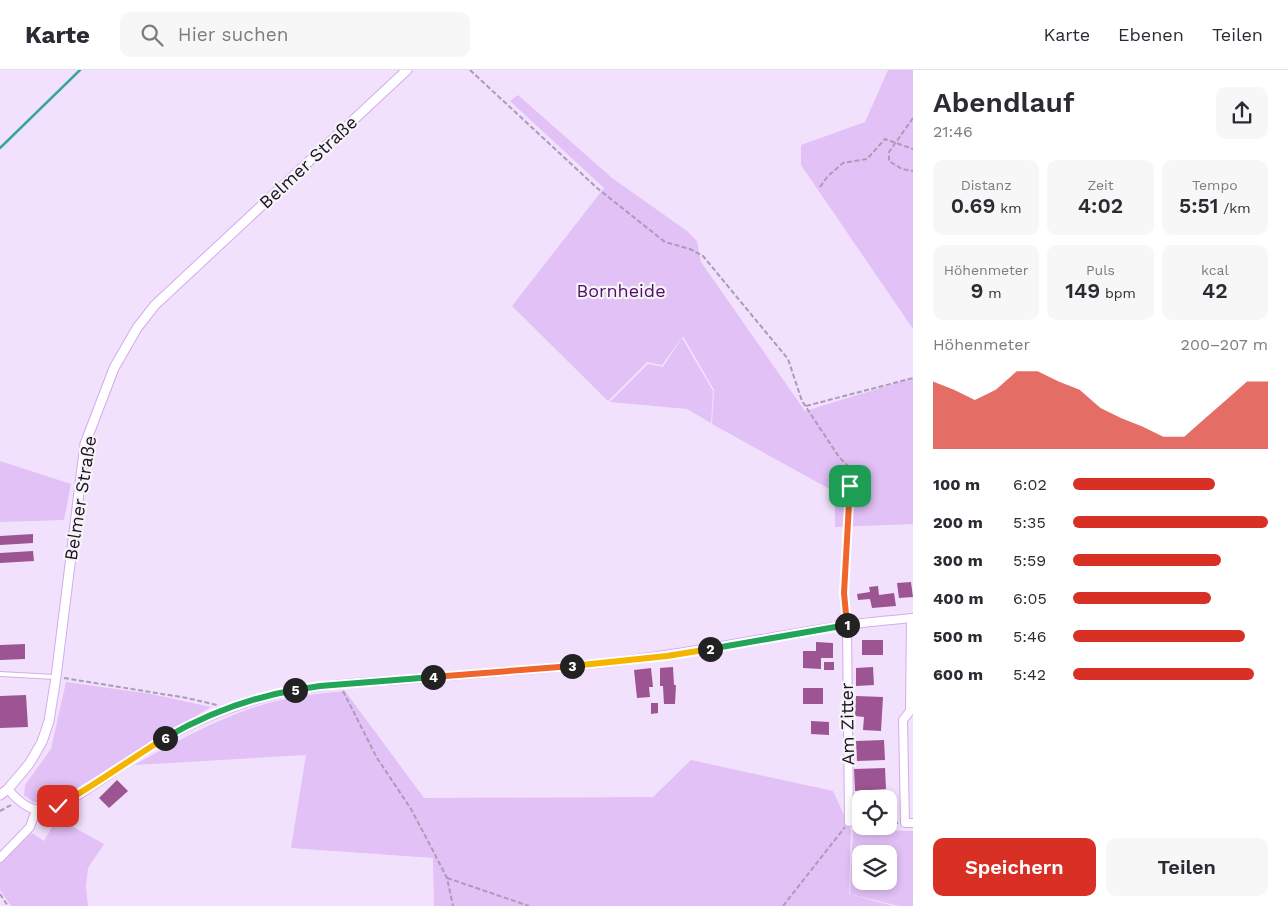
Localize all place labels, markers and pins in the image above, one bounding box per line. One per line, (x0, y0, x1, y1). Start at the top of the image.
pin (829, 465, 871, 507)
pin: 1 (834, 612, 860, 638)
pin: 2 (698, 636, 722, 662)
pin: 3 (560, 654, 584, 678)
pin: 4 (420, 664, 446, 690)
pin: 5 (282, 678, 308, 702)
pin: 6 (152, 726, 178, 750)
pin (37, 785, 79, 827)

